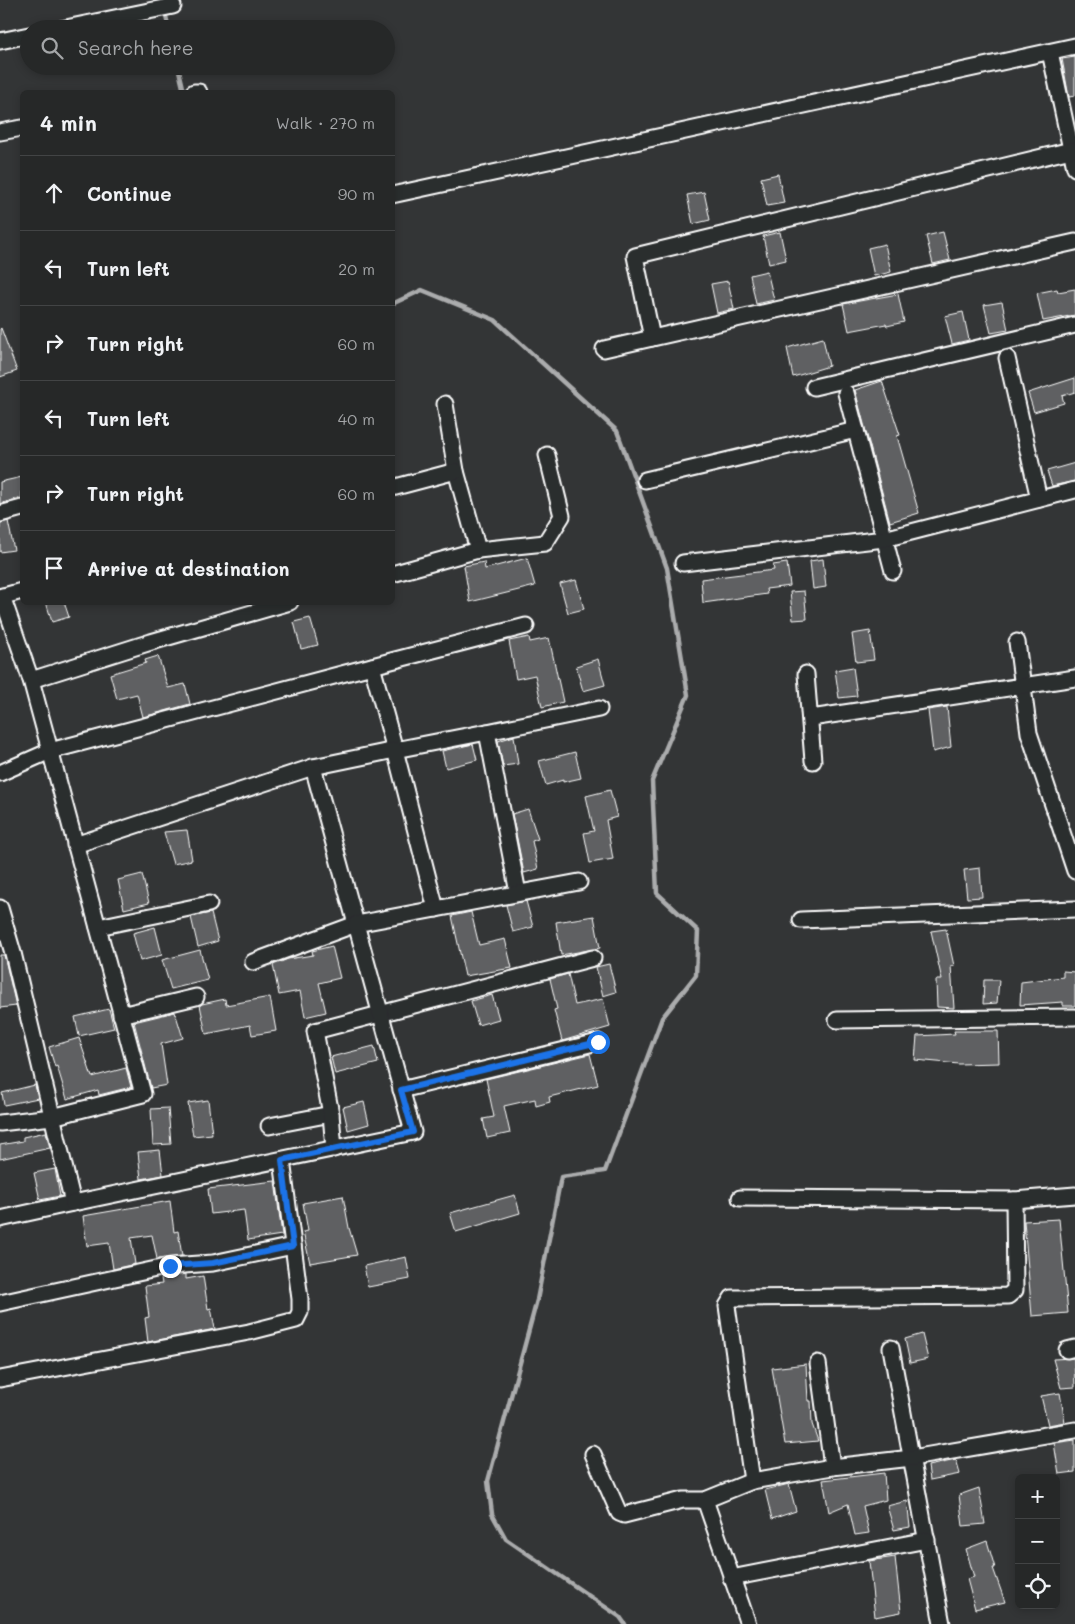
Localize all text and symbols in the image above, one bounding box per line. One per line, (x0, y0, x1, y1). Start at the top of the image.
search box (20, 20, 395, 75)
icon: search (38, 34, 66, 62)
text: Search here (78, 35, 194, 60)
text: 4 min (40, 109, 97, 136)
text: Walk · 270 m (276, 112, 375, 133)
icon: ahead (40, 179, 68, 207)
text: Continue (87, 181, 172, 206)
text: 90 m (338, 183, 375, 204)
icon: left (40, 254, 68, 282)
text: Turn left (87, 256, 170, 281)
text: 20 m (338, 258, 375, 279)
icon: right (40, 329, 68, 357)
text: Turn right (87, 331, 184, 356)
text: 60 m (338, 333, 375, 354)
icon: left (40, 404, 68, 432)
text: Turn left (87, 406, 170, 431)
text: 40 m (338, 408, 375, 429)
icon: right (40, 479, 68, 507)
text: Turn right (87, 481, 184, 506)
text: 60 m (338, 483, 375, 504)
icon: arrive (40, 554, 68, 582)
text: Arrive at destination (87, 556, 290, 581)
route start (587, 1031, 610, 1054)
route end (159, 1255, 182, 1278)
map controls (1015, 1474, 1060, 1609)
button: + (1015, 1474, 1060, 1519)
button: − (1015, 1519, 1060, 1564)
button: locate (1015, 1564, 1060, 1609)

